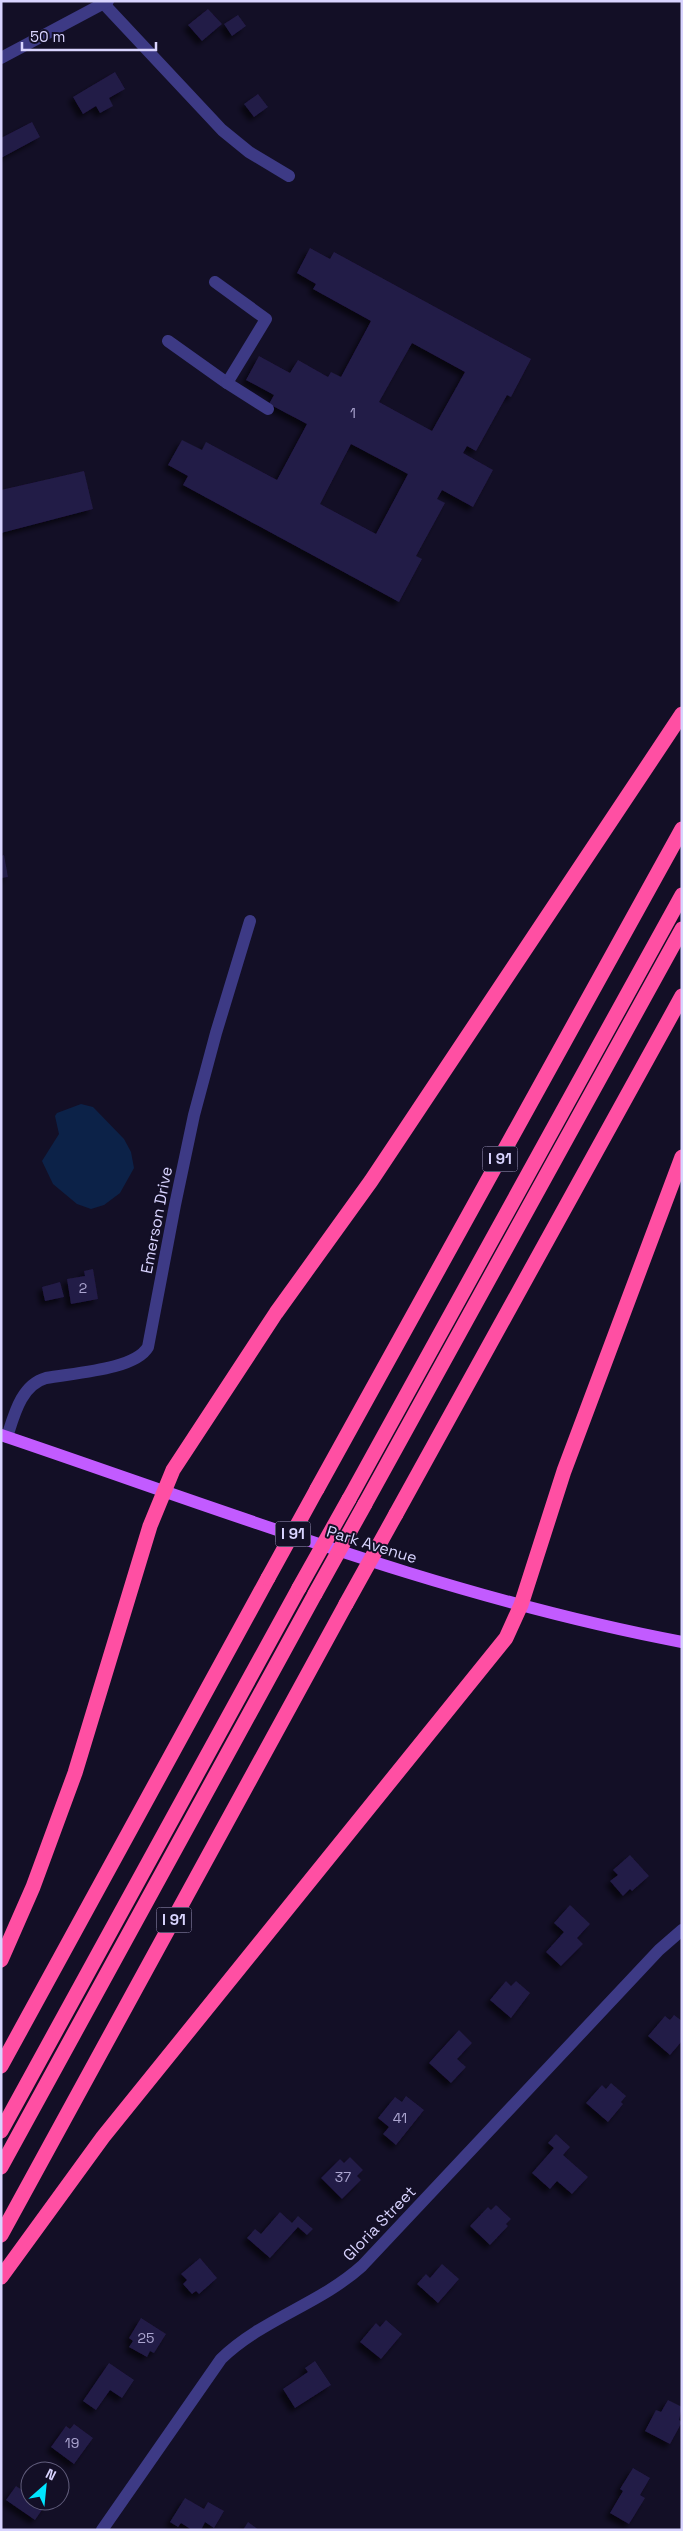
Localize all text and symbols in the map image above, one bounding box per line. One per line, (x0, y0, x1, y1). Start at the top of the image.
scale bar (22, 20, 156, 52)
text: 50 m (30, 27, 65, 46)
house number: 1 (350, 404, 356, 422)
road number: I 91 (482, 1146, 518, 1172)
street label: Emerson Drive (136, 1165, 177, 1275)
house number: 2 (79, 1279, 87, 1297)
street label: Park Avenue (324, 1521, 420, 1568)
road number: I 91 (276, 1522, 310, 1546)
road number: I 91 (156, 1908, 192, 1932)
house number: 41 (393, 2109, 407, 2127)
house number: 37 (335, 2168, 351, 2186)
street label: Gloria Street (338, 2181, 420, 2265)
house number: 25 (138, 2329, 154, 2347)
house number: 19 (65, 2434, 79, 2452)
north arrow (20, 2461, 70, 2511)
text: N (43, 2464, 59, 2485)

